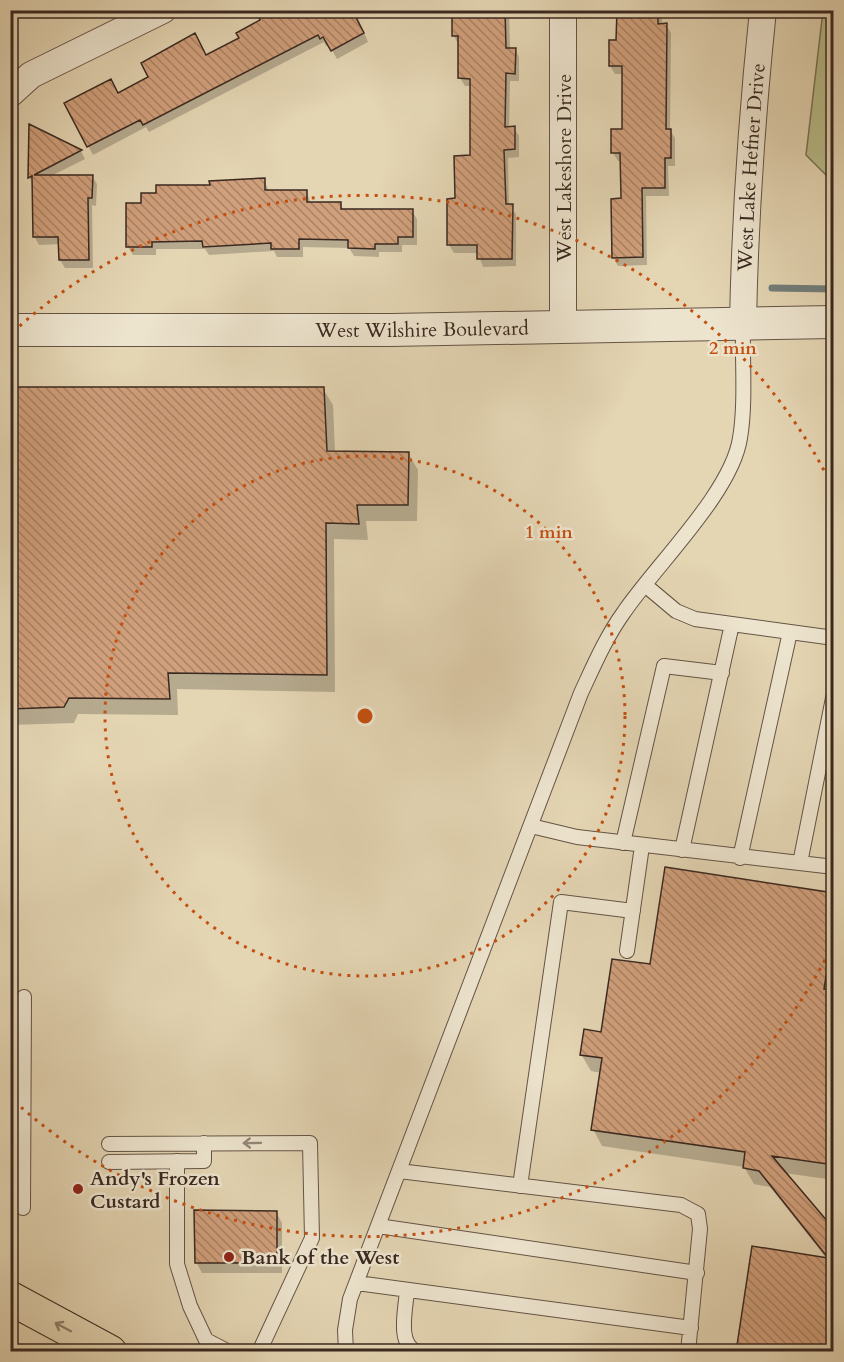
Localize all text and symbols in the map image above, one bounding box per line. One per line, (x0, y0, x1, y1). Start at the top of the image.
street label: West Lake Hefner Drive (731, 62, 771, 273)
street label: West Lakeshore Drive (551, 74, 578, 263)
street label: West Wilshire Boulevard (314, 314, 529, 344)
text: 2 min (709, 336, 757, 361)
text: 1 min (525, 520, 573, 545)
centre of rings (355, 706, 375, 726)
one-way arrow (242, 1137, 262, 1149)
place label: Andy's Frozen Custard (90, 1165, 220, 1215)
marker: Andy's Frozen Custard (71, 1182, 85, 1196)
place label: Bank of the West (241, 1244, 399, 1271)
marker: Bank of the West (222, 1250, 236, 1264)
one-way arrow (55, 1320, 73, 1332)

